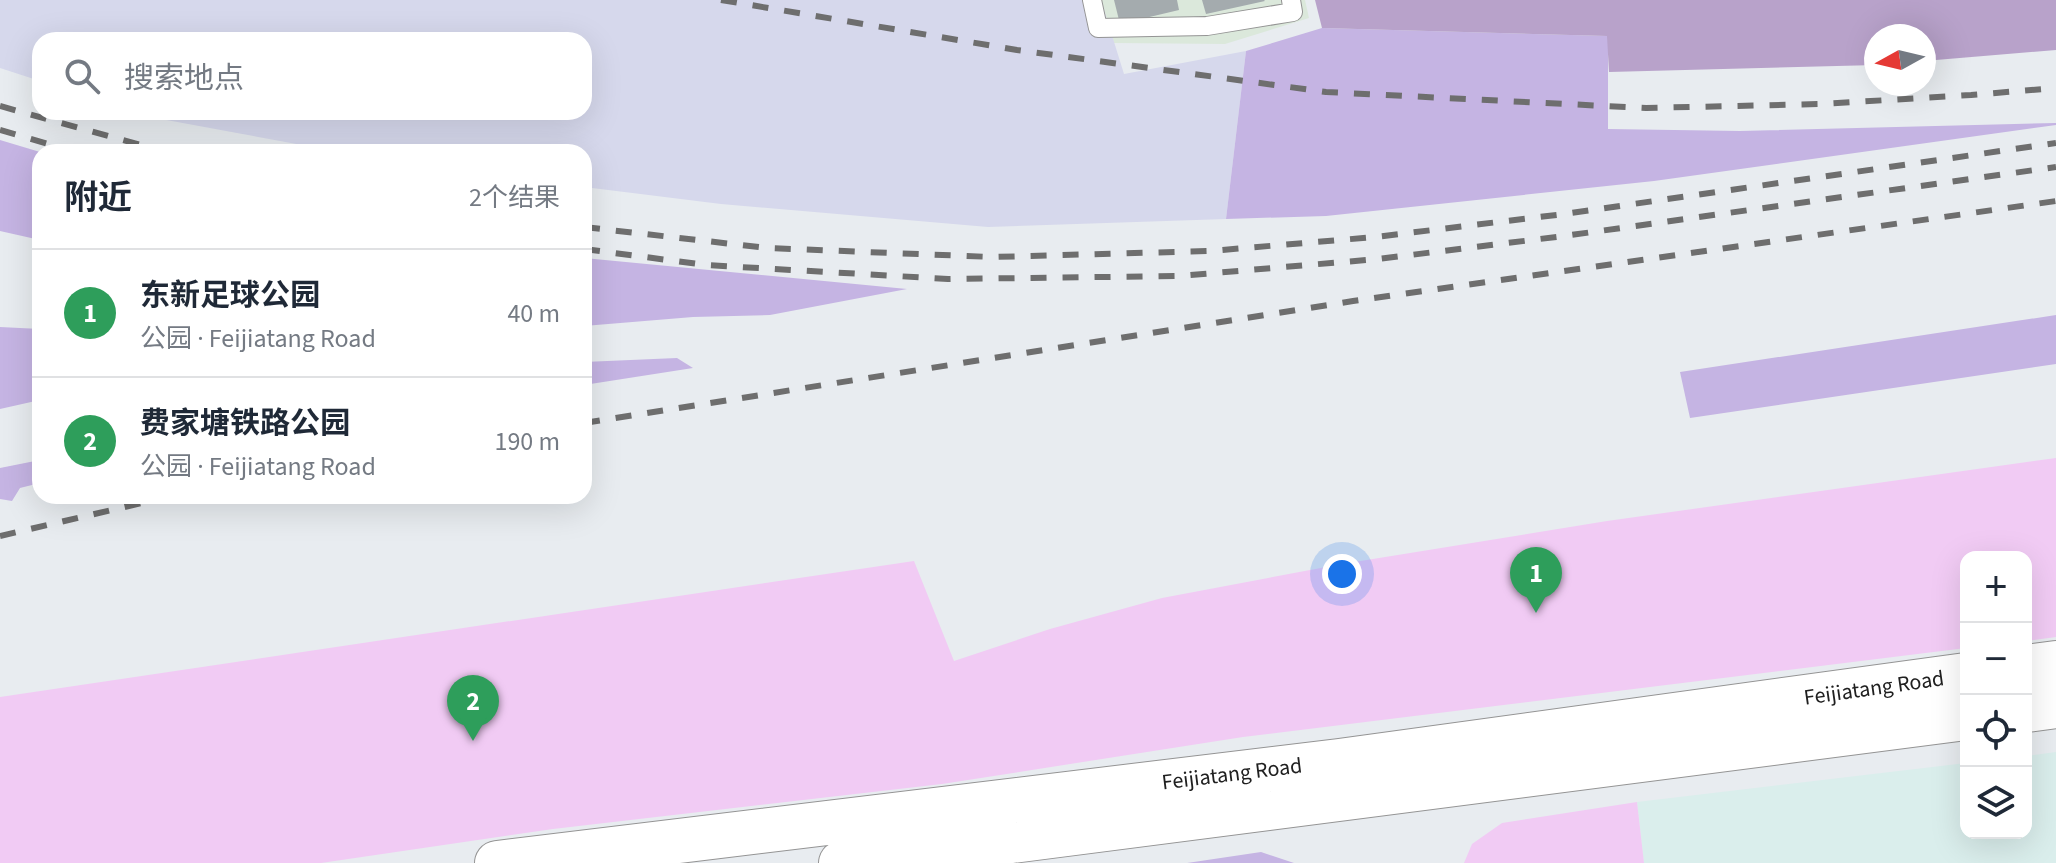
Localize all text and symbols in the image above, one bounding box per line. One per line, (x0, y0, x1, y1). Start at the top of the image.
north arrow (1864, 24, 1936, 96)
search box (32, 32, 592, 120)
icon: search (60, 54, 104, 98)
text: 搜索地点 (124, 57, 244, 100)
text: 附近 (64, 174, 132, 223)
text: 2个结果 (469, 179, 560, 216)
text: 东新足球公园 (140, 274, 320, 317)
text: 1 (83, 295, 97, 332)
text: 40 m (507, 295, 560, 332)
text: 公园 · Feijiatang Road (140, 320, 376, 357)
text: 费家塘铁路公园 (140, 402, 350, 445)
text: 2 (83, 423, 97, 460)
text: 190 m (494, 423, 560, 460)
text: 公园 · Feijiatang Road (140, 448, 376, 485)
pin: 1 (1510, 547, 1562, 613)
map controls (1960, 551, 2032, 839)
button: + (1960, 551, 2032, 623)
your location (1322, 554, 1362, 594)
button: − (1960, 623, 2032, 695)
street label: Feijiatang Road (1802, 662, 1946, 714)
pin: 2 (447, 675, 499, 741)
button: locate (1960, 695, 2032, 767)
street label: Feijiatang Road (1160, 750, 1304, 798)
button: layers (1960, 767, 2032, 839)

